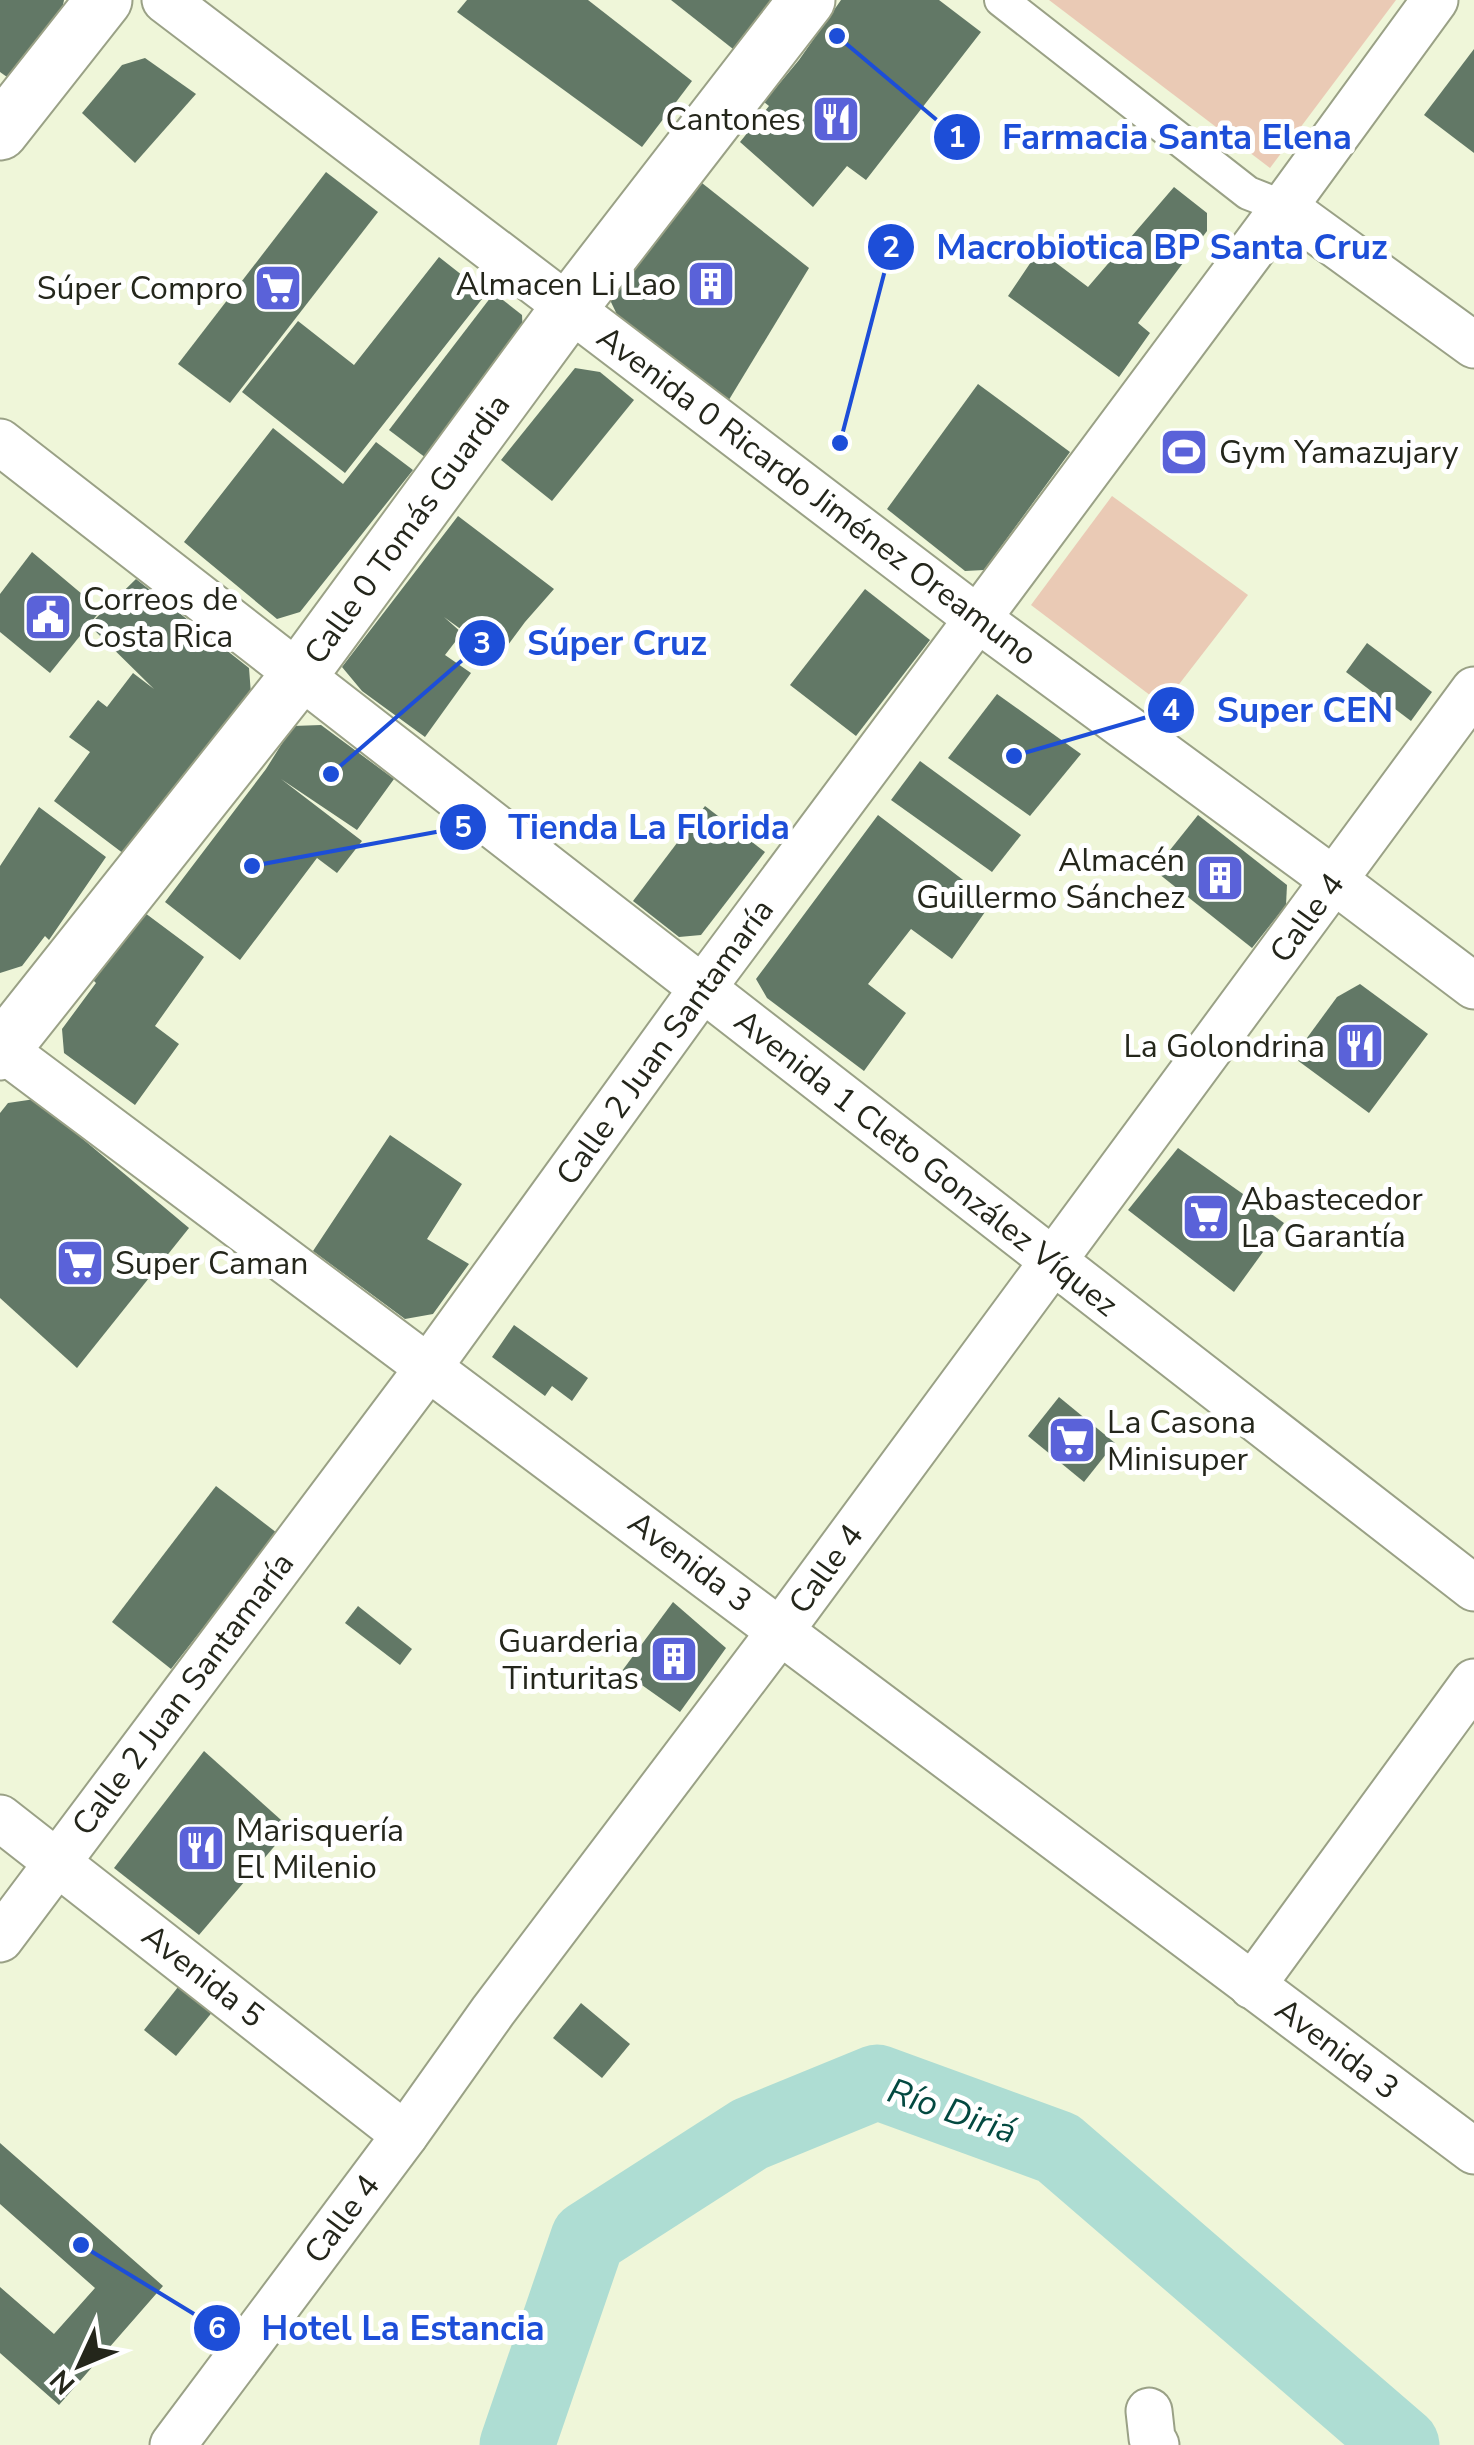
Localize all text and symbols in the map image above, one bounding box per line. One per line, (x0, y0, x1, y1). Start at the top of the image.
restaurant icon: Cantones (810, 93, 862, 145)
place label: Cantones (665, 98, 801, 141)
callout: Farmacia Santa Elena (932, 104, 1372, 169)
text: Farmacia Santa Elena (1002, 114, 1352, 161)
text: 1 (948, 117, 966, 158)
callout: Macrobiotica BP Santa Cruz (866, 214, 1407, 279)
text: Macrobiotica BP Santa Cruz (936, 224, 1388, 271)
text: 2 (882, 227, 900, 268)
building icon: Almacen Li Lao (685, 258, 737, 310)
supermarket icon: Súper Compro (252, 262, 304, 314)
place label: Almacen Li Lao (456, 263, 676, 306)
place label: Súper Compro (37, 267, 243, 310)
street label: Avenida 0 Ricardo Jiménez Oreamuno (588, 316, 1046, 676)
street label: Calle 0 Tomás Guardia (294, 385, 520, 673)
sports icon: Gym Yamazujary (1158, 426, 1210, 478)
place label: Gym Yamazujary (1219, 431, 1459, 474)
place label: Correos de Costa Rica (83, 578, 238, 658)
public building icon: Correos de Costa Rica (22, 591, 74, 643)
callout: Súper Cruz (457, 610, 727, 675)
text: Súper Cruz (527, 620, 707, 667)
text: 3 (473, 623, 491, 664)
callout: Super CEN (1146, 677, 1413, 742)
text: Super CEN (1217, 687, 1393, 734)
text: 4 (1162, 690, 1180, 731)
callout: Tienda La Florida (438, 794, 810, 859)
text: Tienda La Florida (508, 804, 790, 851)
text: 5 (454, 807, 472, 848)
place label: Almacén Guillermo Sánchez (916, 839, 1185, 919)
building icon: Almacén Guillermo Sánchez (1194, 852, 1246, 904)
street label: Calle 4 (1260, 864, 1354, 972)
street label: Calle 2 Juan Santamaría (546, 890, 784, 1194)
street label: Avenida 1 Cleto González Víquez (725, 1000, 1127, 1326)
restaurant icon: La Golondrina (1334, 1020, 1386, 1072)
place label: La Golondrina (1123, 1025, 1325, 1068)
place label: Abastecedor La Garantía (1241, 1178, 1423, 1258)
supermarket icon: Abastecedor La Garantía (1180, 1191, 1232, 1243)
supermarket icon: Super Caman (54, 1237, 106, 1289)
place label: Super Caman (115, 1242, 309, 1285)
place label: La Casona Minisuper (1107, 1401, 1256, 1481)
supermarket icon: La Casona Minisuper (1046, 1414, 1098, 1466)
street label: Avenida 3 (619, 1501, 761, 1623)
street label: Calle 4 (779, 1515, 873, 1623)
street label: Calle 2 Juan Santamaría (62, 1544, 304, 1844)
place label: Guarderia Tinturitas (498, 1620, 639, 1700)
building icon: Guarderia Tinturitas (648, 1633, 700, 1685)
place label: Marisquería El Milenio (236, 1809, 404, 1889)
restaurant icon: Marisquería El Milenio (175, 1822, 227, 1874)
street label: Avenida 5 (133, 1915, 273, 2037)
street label: Avenida 3 (1266, 1988, 1408, 2110)
water label: Río Diriá (881, 2067, 1023, 2155)
street label: Calle 4 (294, 2166, 390, 2272)
callout: Hotel La Estancia (192, 2295, 565, 2360)
text: Hotel La Estancia (261, 2305, 545, 2352)
text: 6 (208, 2308, 226, 2349)
north arrow (30, 2315, 130, 2415)
text: N (42, 2361, 84, 2402)

